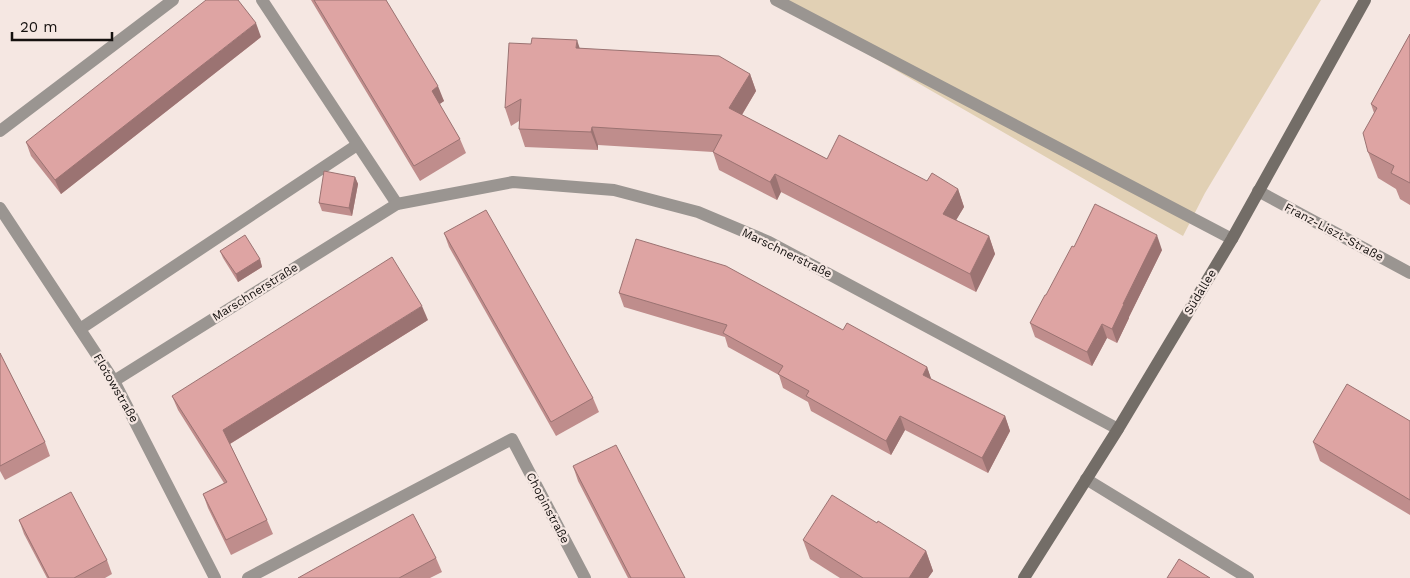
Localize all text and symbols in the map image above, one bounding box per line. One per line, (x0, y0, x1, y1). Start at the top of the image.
scale bar (12, 10, 112, 42)
text: 20 m (20, 18, 58, 36)
street label: Franz-Liszt-Straße (1282, 200, 1386, 264)
street label: Marschnerstraße (740, 225, 834, 281)
street label: Marschnerstraße (210, 260, 300, 324)
street label: Südallee (1181, 267, 1219, 317)
street label: Flotowstraße (91, 351, 141, 425)
street label: Chopinstraße (523, 470, 573, 546)

